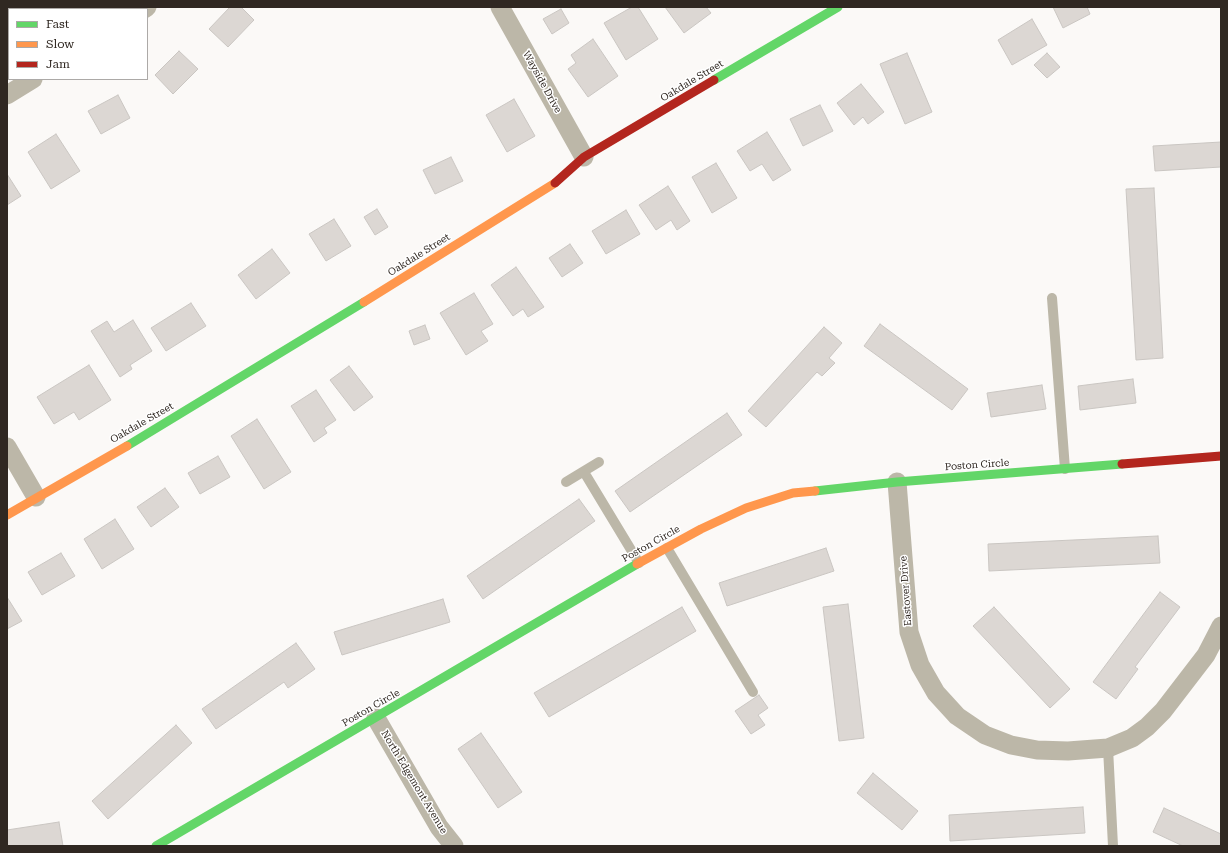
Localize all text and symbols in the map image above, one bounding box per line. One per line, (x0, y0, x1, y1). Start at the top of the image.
legend (8, 8, 148, 80)
text: Fast (46, 17, 69, 31)
text: Slow (46, 37, 74, 51)
street label: Wayside Drive (520, 49, 564, 115)
text: Jam (46, 57, 70, 71)
street label: Oakdale Street (658, 58, 726, 104)
street label: Oakdale Street (386, 231, 452, 279)
street label: Oakdale Street (108, 400, 176, 446)
street label: Poston Circle (944, 457, 1010, 473)
street label: Poston Circle (620, 523, 682, 565)
street label: Eastover Drive (898, 556, 914, 626)
street label: Poston Circle (340, 687, 402, 729)
street label: North Edgemont Avenue (378, 728, 450, 836)

